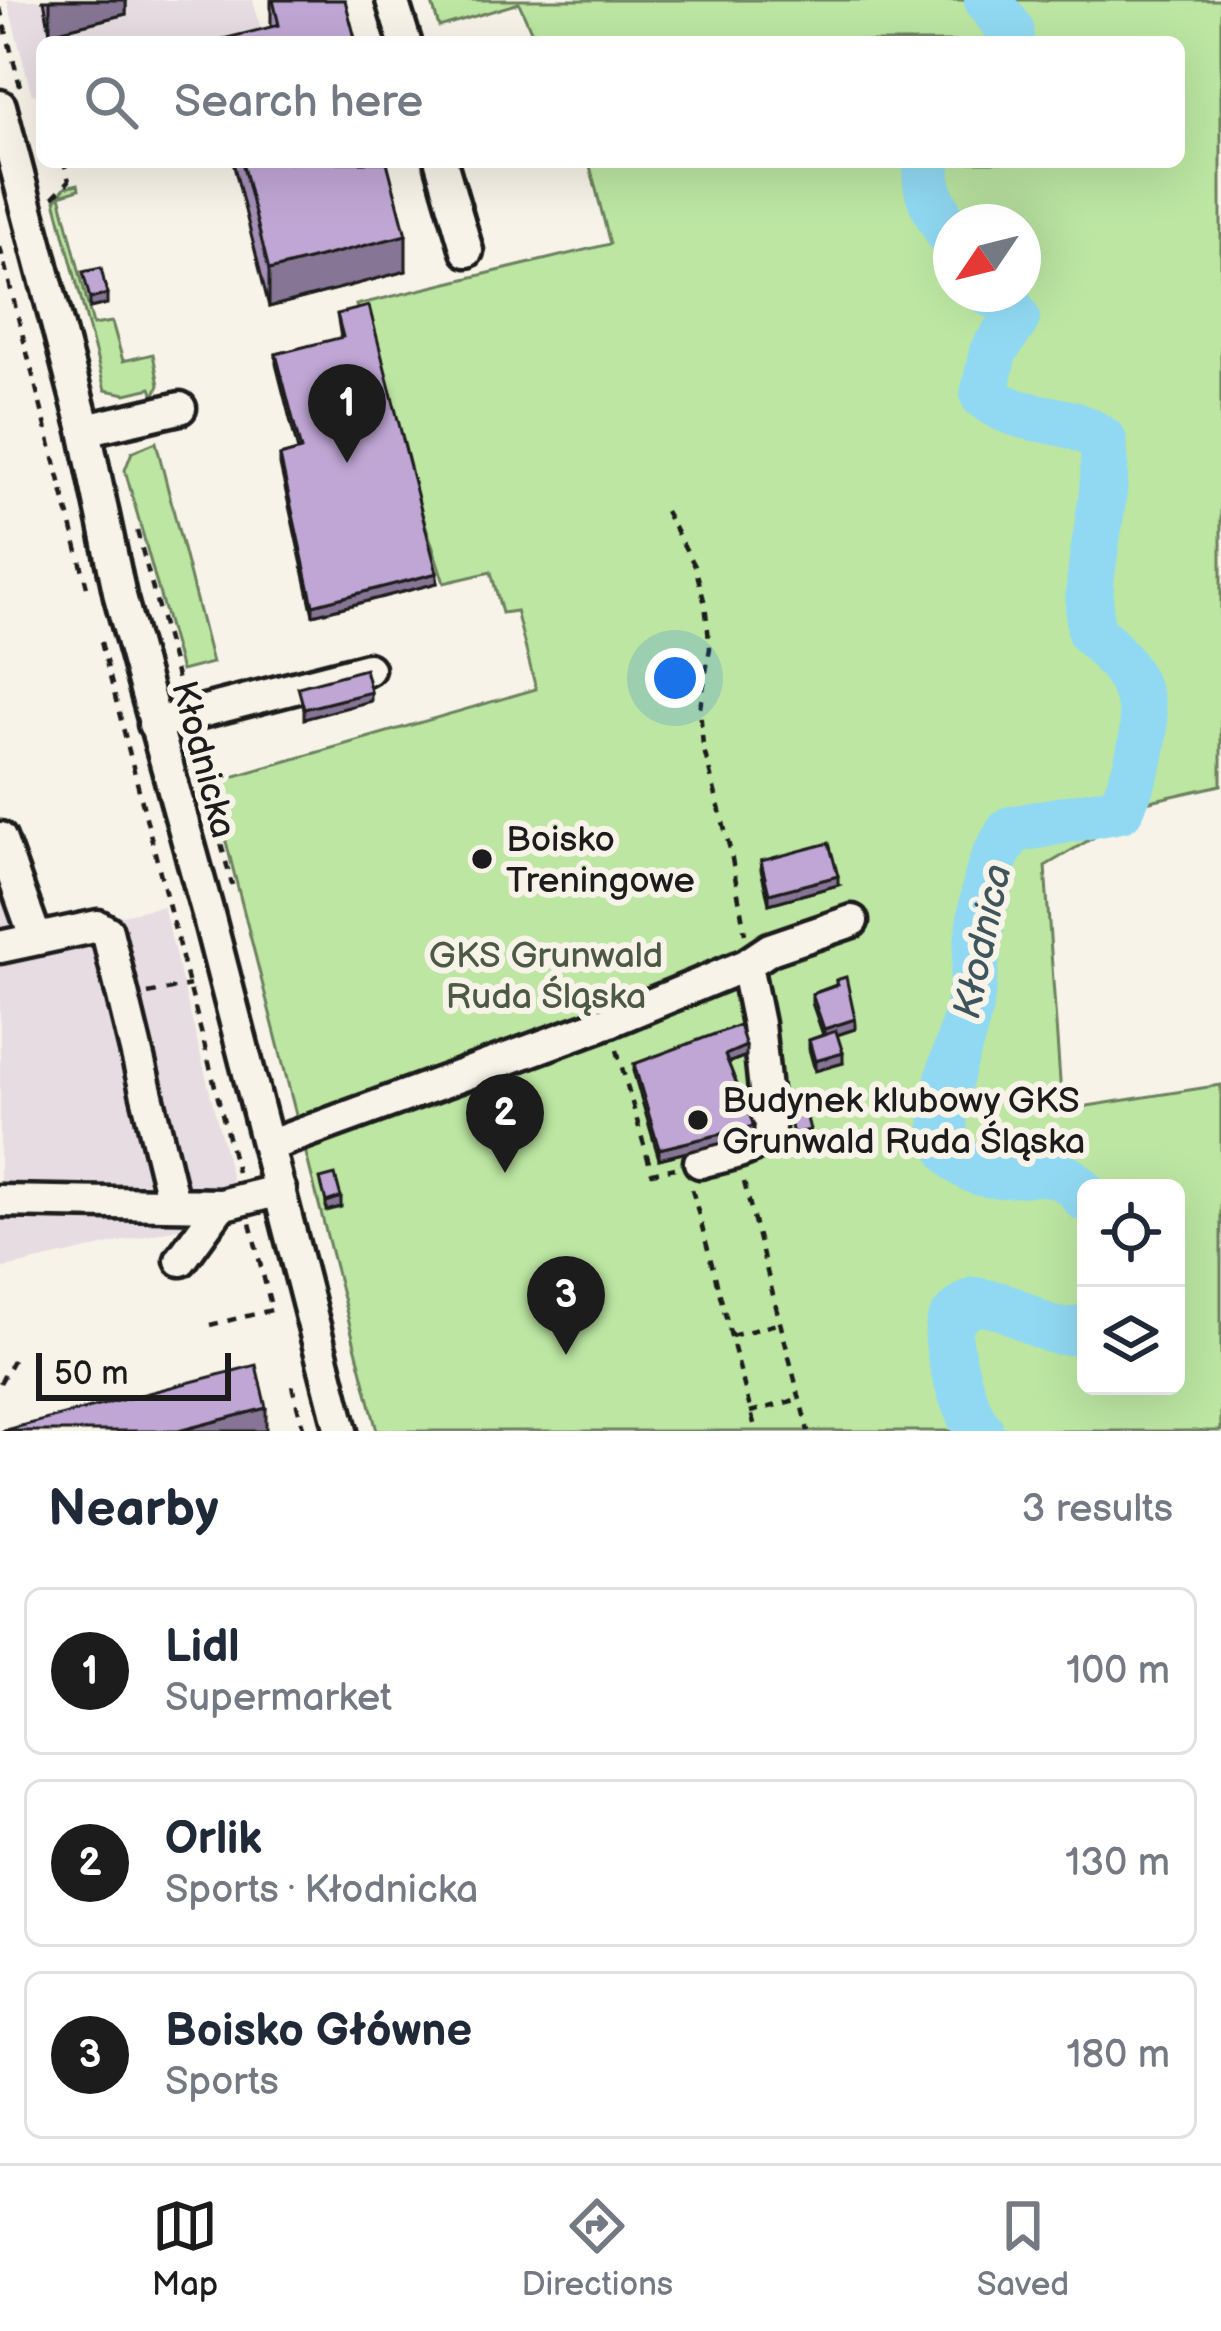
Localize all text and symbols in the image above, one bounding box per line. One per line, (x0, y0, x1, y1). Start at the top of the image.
search box (36, 36, 1185, 168)
icon: search (78, 69, 144, 135)
text: Search here (174, 75, 423, 130)
north arrow (933, 204, 1041, 312)
pin: 1 (308, 364, 386, 463)
your location (645, 648, 705, 708)
street label: Kłodnicka (161, 676, 244, 843)
place label: Boisko Treningowe (506, 819, 695, 903)
marker: Boisko Treningowe (469, 846, 495, 872)
water label: Kłodnica (944, 860, 1023, 1023)
park label: GKS Grunwald Ruda Śląska (429, 935, 663, 1019)
pin: 2 (466, 1074, 544, 1173)
place label: Budynek klubowy GKS Grunwald Ruda Śląska (722, 1080, 1085, 1164)
marker: Budynek klubowy GKS Grunwald Ruda Śląska (685, 1107, 711, 1133)
map controls (1077, 1179, 1185, 1395)
button: locate (1077, 1179, 1185, 1287)
pin: 3 (527, 1256, 605, 1355)
button: layers (1077, 1287, 1185, 1395)
scale bar (36, 1347, 231, 1400)
text: 50 m (54, 1354, 129, 1394)
text: Nearby (48, 1479, 219, 1540)
text: 3 results (1021, 1486, 1173, 1533)
text: Lidl (165, 1620, 240, 1675)
text: 1 (82, 1648, 98, 1695)
text: 100 m (1066, 1648, 1170, 1695)
text: Supermarket (165, 1675, 392, 1722)
text: Orlik (165, 1812, 262, 1867)
text: 2 (78, 1840, 102, 1887)
text: 130 m (1065, 1840, 1170, 1887)
text: Sports · Kłodnicka (165, 1867, 478, 1914)
text: Boisko Główne (165, 2004, 472, 2059)
text: 3 (79, 2032, 101, 2079)
text: 180 m (1066, 2032, 1170, 2079)
text: Sports (165, 2059, 279, 2106)
tab: Map (152, 2193, 218, 2305)
tab: Directions (521, 2193, 673, 2305)
tab: Saved (977, 2193, 1069, 2305)

